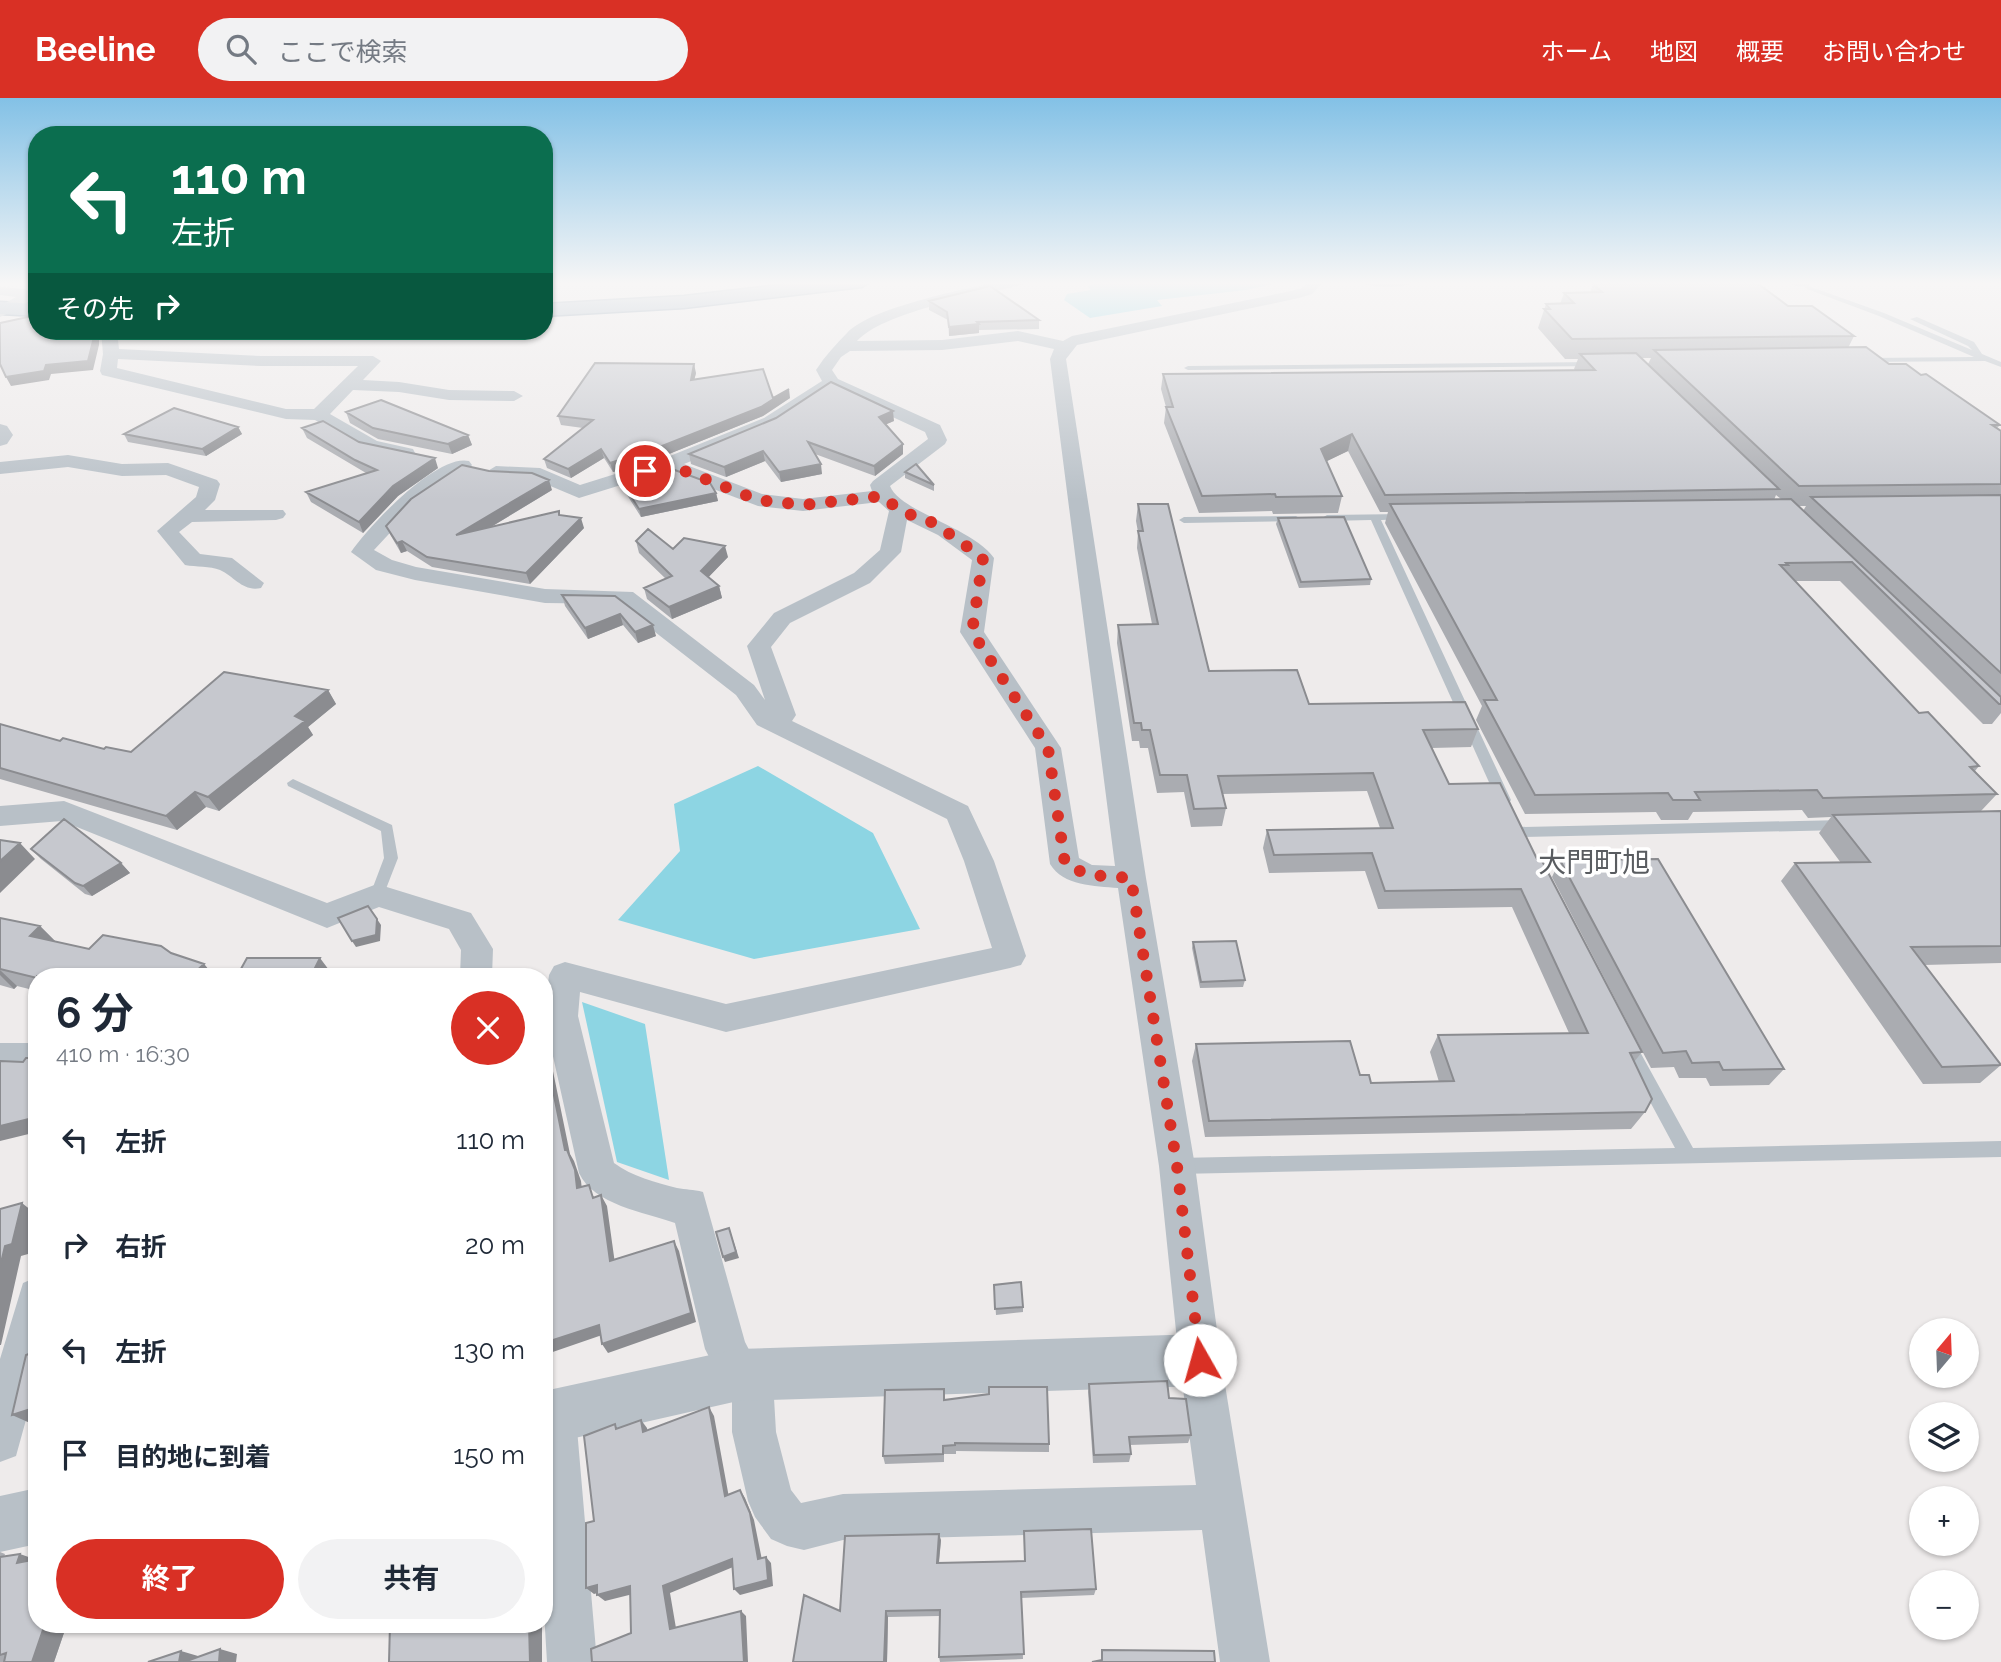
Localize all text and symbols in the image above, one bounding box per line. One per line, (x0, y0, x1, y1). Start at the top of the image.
search box (198, 18, 688, 81)
text: Beeline (35, 30, 156, 69)
icon: search (222, 30, 260, 68)
text: ここで検索 (278, 37, 408, 67)
text: ホーム (1541, 37, 1612, 66)
text: 地図 (1650, 37, 1698, 66)
text: 概要 (1736, 37, 1784, 66)
text: お問い合わせ (1822, 37, 1966, 66)
text: 110 m (171, 148, 307, 205)
icon: left (56, 154, 147, 245)
text: 左折 (171, 214, 235, 251)
icon: right (148, 287, 186, 325)
text: その先 (56, 294, 134, 324)
pin (615, 441, 675, 501)
icon: arrive (626, 452, 664, 490)
district label: 大門町旭 (1538, 846, 1650, 879)
text: 6 分 (56, 989, 134, 1038)
button: close (451, 991, 525, 1065)
text: 410 m · 16:30 (56, 1040, 190, 1067)
icon: left (56, 1121, 94, 1159)
text: 110 m (456, 1125, 525, 1155)
text: 左折 (115, 1127, 167, 1157)
icon: right (56, 1226, 94, 1264)
text: 20 m (465, 1230, 525, 1260)
text: 右折 (115, 1232, 167, 1262)
north arrow (1909, 1318, 1979, 1388)
map controls (1909, 1318, 1979, 1640)
position arrow (1163, 1323, 1237, 1397)
icon: left (56, 1331, 94, 1369)
text: 130 m (454, 1335, 525, 1365)
text: 左折 (115, 1337, 167, 1367)
button: layers (1909, 1402, 1979, 1472)
icon: arrive (56, 1436, 94, 1474)
text: 150 m (453, 1440, 525, 1470)
text: 目的地に到着 (115, 1442, 271, 1472)
button: + (1909, 1486, 1979, 1556)
button: 終了 (56, 1539, 284, 1619)
button: 共有 (298, 1539, 525, 1619)
button: − (1909, 1570, 1979, 1640)

